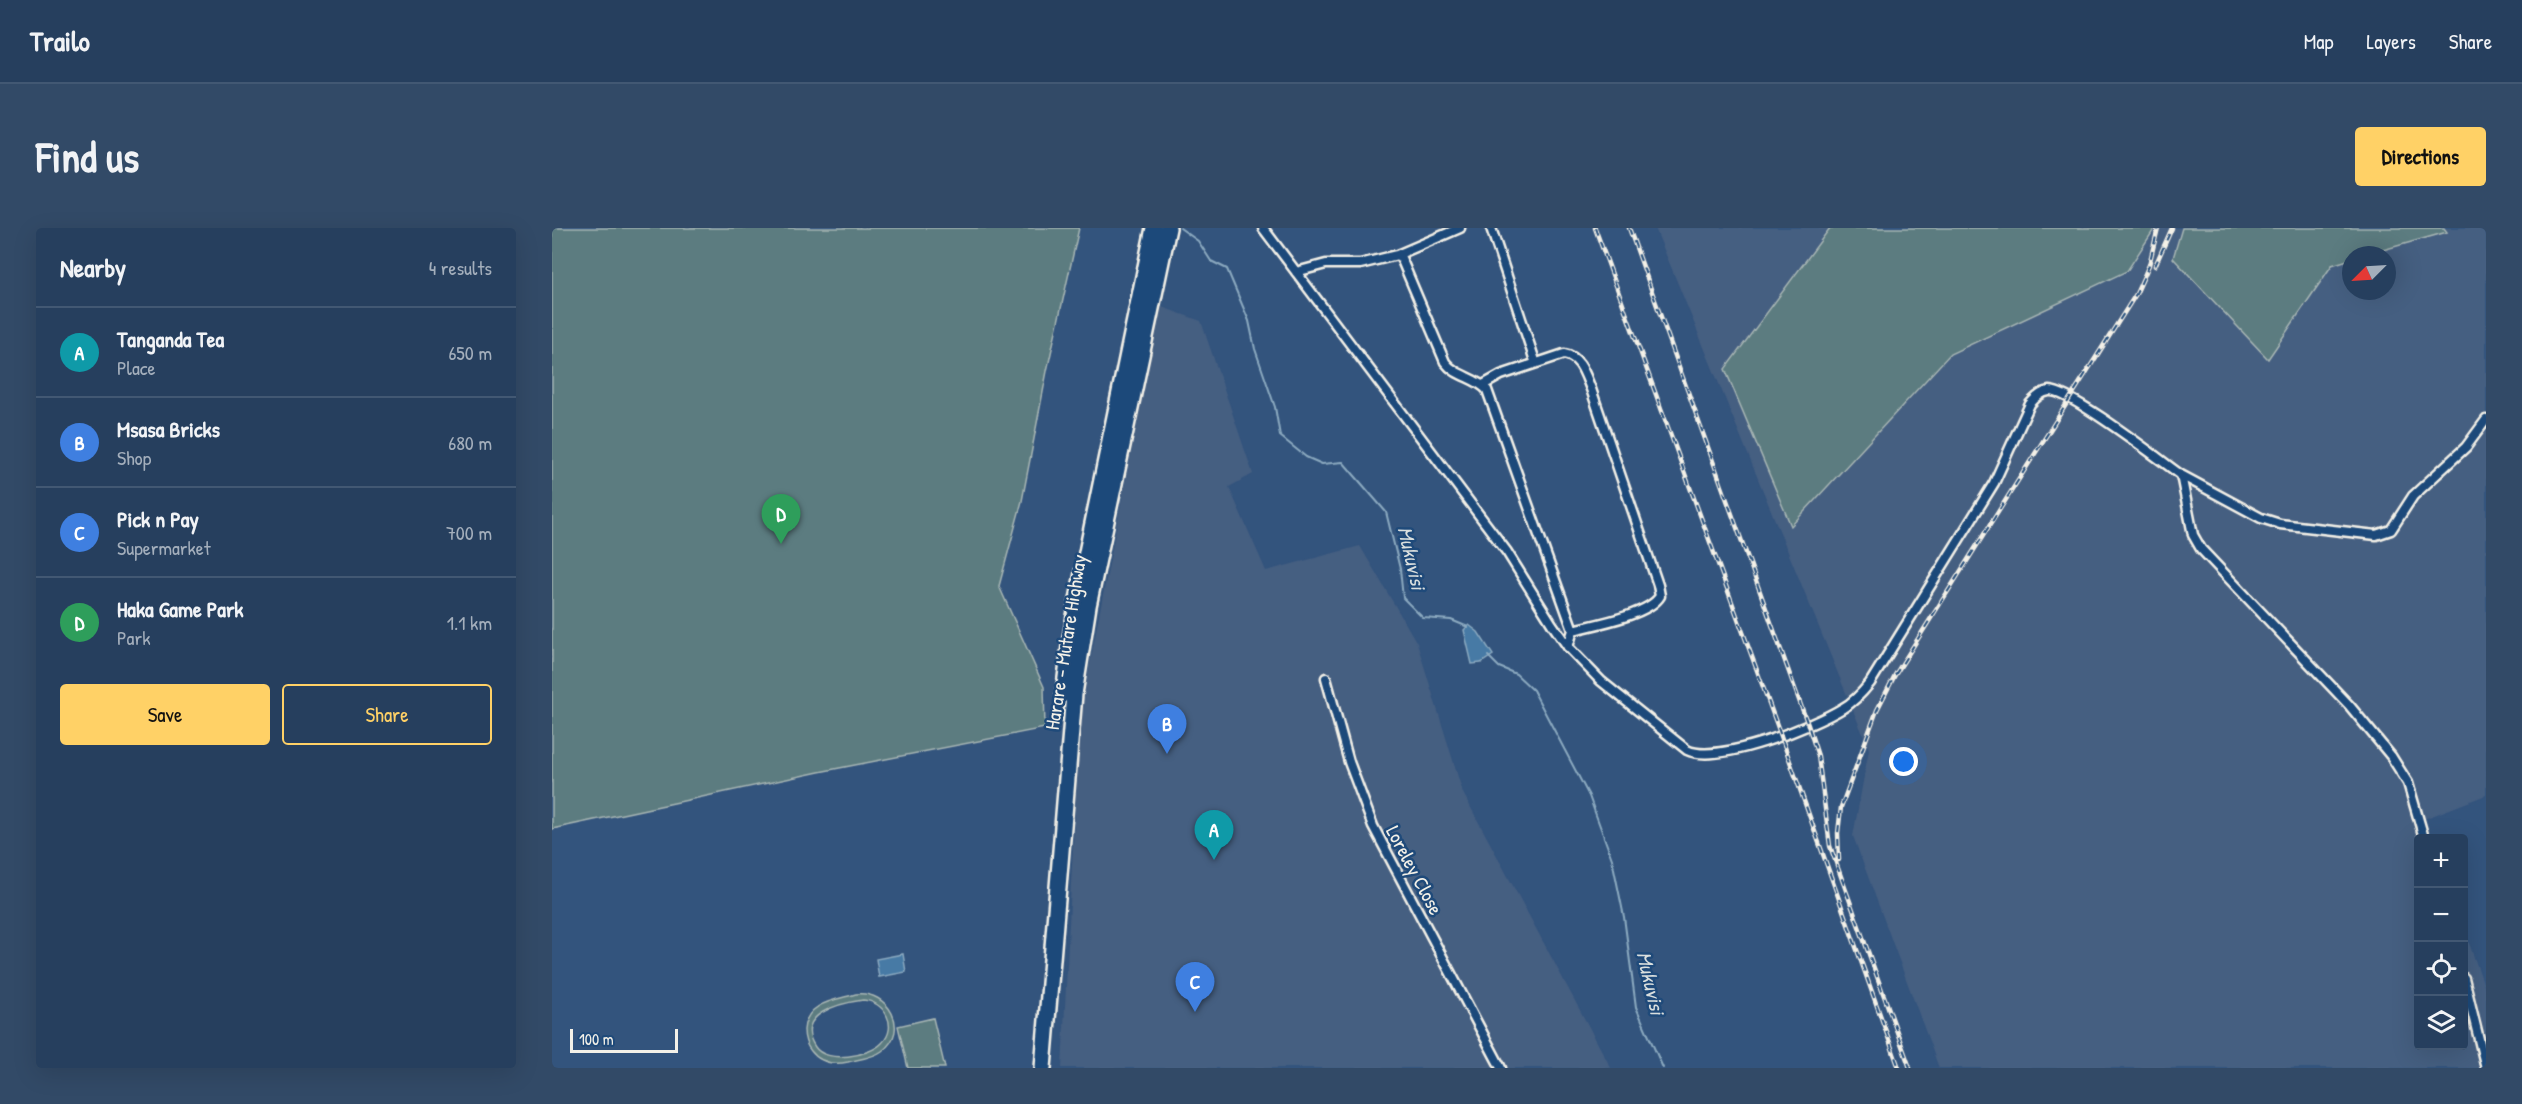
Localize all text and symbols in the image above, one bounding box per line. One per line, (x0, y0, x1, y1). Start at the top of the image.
text: Trailo (30, 22, 90, 60)
text: Map (2304, 27, 2333, 56)
text: Layers (2366, 27, 2416, 56)
text: Share (2449, 27, 2492, 56)
button: Directions (2355, 127, 2486, 186)
text: Find us (36, 128, 139, 185)
north arrow (2342, 246, 2396, 300)
text: Nearby (60, 250, 126, 285)
text: 4 results (429, 254, 492, 281)
text: Tanganda Tea (117, 324, 224, 354)
text: A (75, 339, 84, 366)
text: 650 m (448, 339, 492, 366)
text: Place (117, 354, 156, 381)
text: Msasa Bricks (117, 414, 220, 444)
text: B (74, 429, 85, 456)
text: 680 m (448, 429, 492, 456)
text: Shop (117, 444, 151, 471)
pin: D (762, 494, 800, 544)
text: Pick n Pay (117, 504, 199, 534)
text: C (74, 519, 85, 546)
text: 700 m (446, 519, 492, 546)
water label: Mukuvisi (1391, 524, 1434, 595)
text: Supermarket (117, 534, 211, 561)
street label: Harare - Mutare Highway (1038, 552, 1092, 732)
text: Haka Game Park (117, 594, 244, 624)
text: D (75, 609, 84, 636)
text: 1.1 km (447, 609, 492, 636)
text: Park (117, 624, 150, 651)
button: Save (60, 684, 270, 745)
button: Share (282, 684, 492, 745)
pin: B (1148, 704, 1186, 754)
your location (1889, 747, 1918, 776)
pin: A (1194, 810, 1234, 860)
street label: Loreley Close (1380, 821, 1450, 919)
map controls (2414, 834, 2468, 1050)
button: + (2414, 834, 2468, 888)
button: − (2414, 888, 2468, 942)
button: locate (2414, 942, 2468, 996)
water label: Mukuvisi (1630, 949, 1673, 1020)
pin: C (1176, 962, 1214, 1012)
button: layers (2414, 996, 2468, 1050)
scale bar (570, 1026, 678, 1054)
text: 100 m (579, 1028, 614, 1050)

